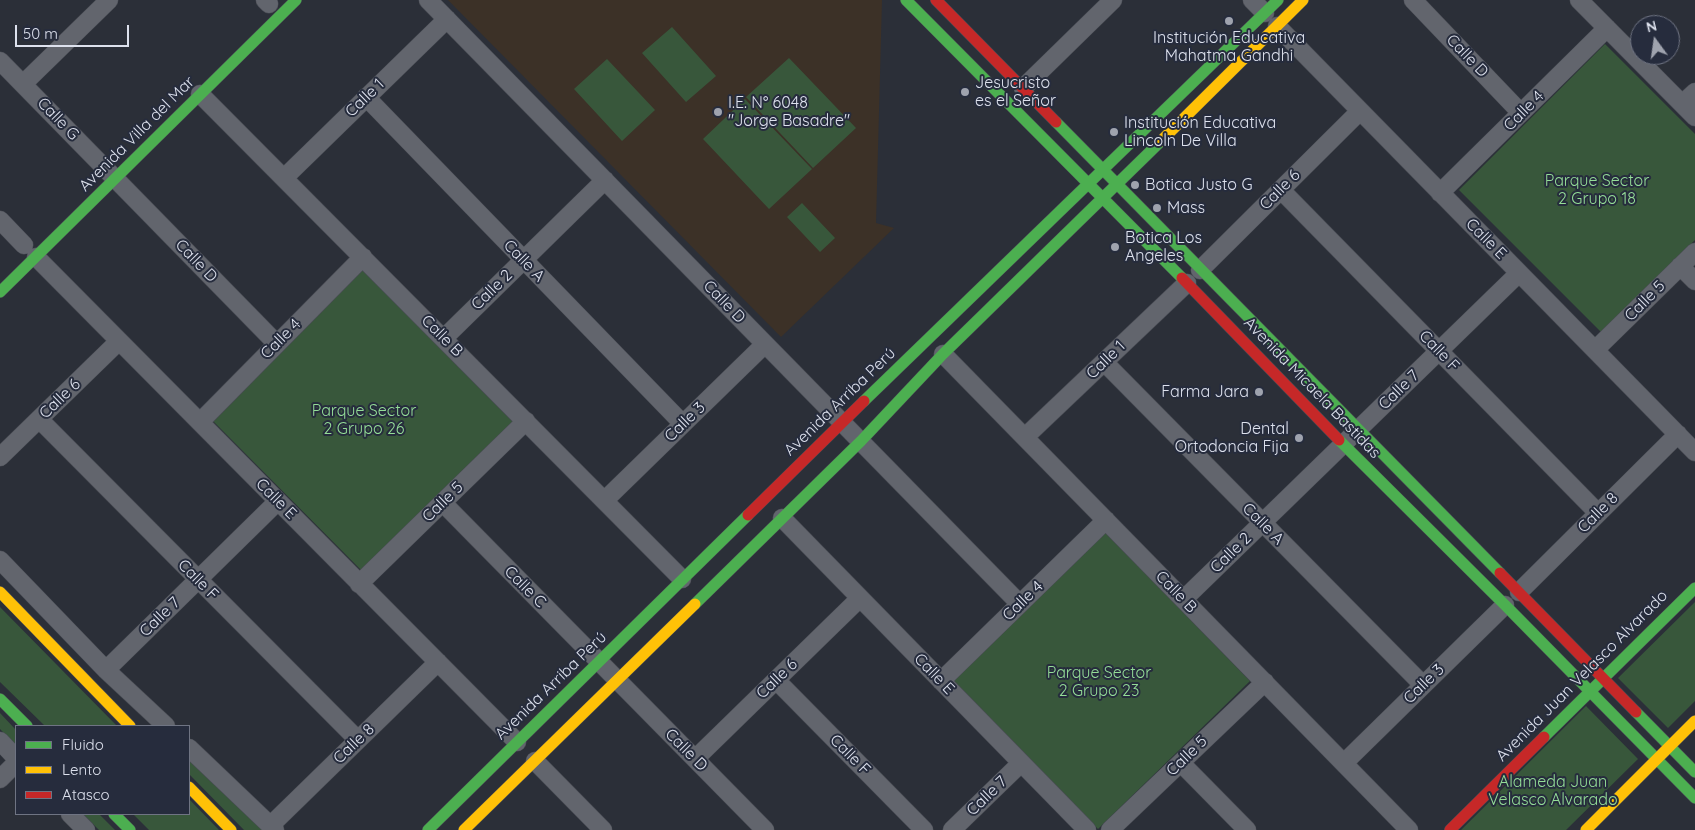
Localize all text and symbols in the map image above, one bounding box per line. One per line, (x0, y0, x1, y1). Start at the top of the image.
scale bar (18, 15, 131, 47)
marker: Institución Educativa Mahatma Gandhi (1223, 15, 1235, 27)
north arrow (1630, 15, 1680, 65)
text: N (1644, 16, 1659, 36)
text: 50 m (23, 24, 58, 43)
place label: Institución Educativa Mahatma Gandhi (1153, 28, 1305, 66)
street label: Calle D (1442, 31, 1492, 81)
street label: Avenida Villa del Mar (75, 72, 199, 196)
place label: Jesucristo es el Señor (975, 73, 1056, 111)
street label: Calle 1 (342, 75, 388, 121)
marker: Jesucristo es el Señor (959, 86, 971, 98)
street label: Calle 4 (1500, 87, 1548, 135)
place label: I.E. N° 6048 "Jorge Basadre" (728, 93, 850, 131)
street label: Calle G (33, 94, 83, 144)
marker: I.E. N° 6048 "Jorge Basadre" (712, 106, 724, 118)
place label: Institución Educativa Lincoln De Villa (1124, 113, 1276, 151)
marker: Institución Educativa Lincoln De Villa (1108, 126, 1120, 138)
street label: Calle 6 (1256, 166, 1304, 214)
park label: Parque Sector 2 Grupo 18 (1545, 171, 1649, 209)
place label: Botica Justo G (1145, 175, 1253, 195)
marker: Botica Justo G (1129, 179, 1141, 191)
place label: Mass (1167, 198, 1205, 218)
marker: Mass (1151, 202, 1163, 214)
street label: Calle E (1462, 215, 1510, 263)
place label: Botica Los Angeles (1125, 228, 1202, 266)
street label: Calle D (171, 236, 221, 286)
street label: Calle A (499, 236, 549, 286)
marker: Botica Los Angeles (1109, 241, 1121, 253)
street label: Calle 2 (467, 266, 517, 314)
street label: Calle D (699, 277, 749, 327)
street label: Calle 5 (1621, 277, 1669, 325)
street label: Calle B (417, 311, 467, 361)
street label: Avenida Micaela Bastidas (1240, 314, 1384, 462)
street label: Calle 4 (257, 315, 305, 363)
street label: Calle F (1415, 326, 1463, 376)
street label: Calle 1 (1083, 337, 1129, 383)
street label: Avenida Arriba Perú (780, 344, 900, 460)
street label: Calle 7 (1375, 366, 1423, 414)
street label: Calle 6 (36, 375, 84, 423)
place label: Farma Jara (1161, 382, 1249, 402)
marker: Farma Jara (1253, 386, 1265, 398)
street label: Calle 3 (661, 398, 709, 446)
park label: Parque Sector 2 Grupo 26 (312, 401, 416, 439)
place label: Dental Ortodoncia Fija (1175, 419, 1289, 457)
marker: Dental Ortodoncia Fija (1293, 432, 1305, 444)
street label: Calle E (252, 475, 300, 523)
street label: Calle 5 (419, 478, 467, 526)
street label: Calle 8 (1574, 489, 1622, 537)
street label: Calle A (1238, 499, 1288, 549)
street label: Calle 2 (1206, 529, 1256, 577)
street label: Calle F (174, 556, 222, 604)
street label: Calle C (500, 562, 550, 612)
street label: Calle B (1151, 567, 1201, 617)
street label: Calle 4 (999, 577, 1047, 625)
street label: Avenida Juan Velasco Alvarado (1492, 586, 1672, 766)
street label: Calle 7 (136, 593, 184, 641)
street label: Avenida Arriba Perú (491, 628, 611, 744)
street label: Calle E (910, 649, 958, 699)
street label: Calle 6 (753, 655, 801, 703)
street label: Calle 3 (1400, 660, 1448, 708)
park label: Parque Sector 2 Grupo 23 (1047, 663, 1151, 701)
street label: Calle 8 (330, 720, 378, 768)
legend (15, 725, 190, 815)
street label: Calle D (661, 725, 711, 775)
street label: Calle F (826, 731, 874, 779)
street label: Calle 5 (1163, 732, 1211, 780)
text: Fluido (62, 735, 104, 754)
text: Lento (62, 760, 101, 779)
street label: Calle 7 (963, 772, 1011, 820)
park label: Alameda Juan Velasco Alvarado (1488, 772, 1618, 810)
text: Atasco (62, 785, 110, 804)

